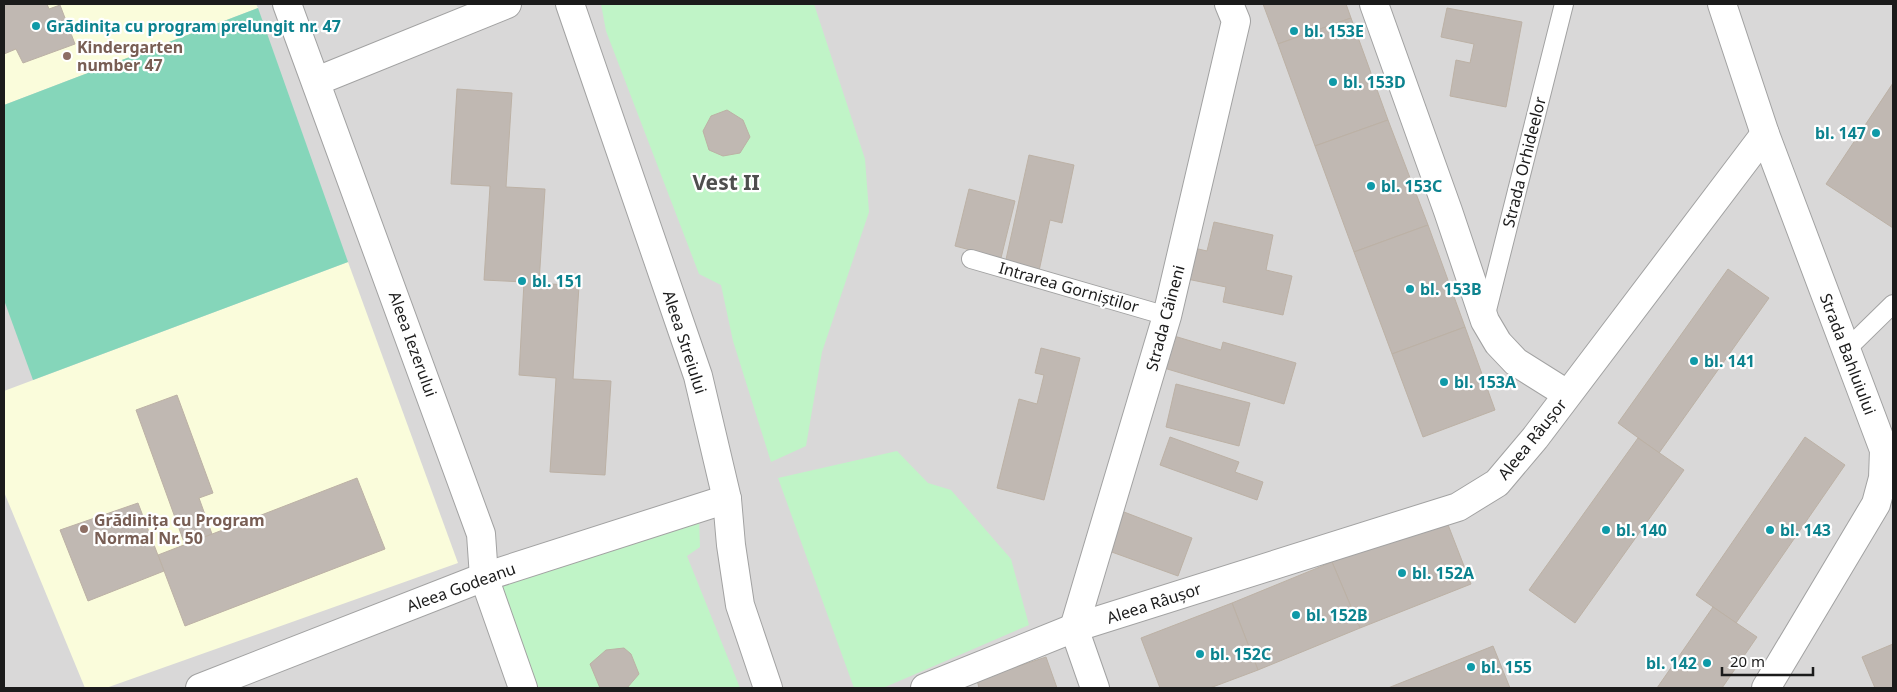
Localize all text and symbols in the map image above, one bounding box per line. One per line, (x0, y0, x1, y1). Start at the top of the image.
place label: Grădinița cu program prelungit nr. 47 (46, 15, 341, 37)
marker: Grădinița cu program prelungit nr. 47 (30, 20, 42, 32)
place label: bl. 153E (1304, 20, 1364, 42)
marker: bl. 153E (1288, 25, 1300, 37)
place label: Kindergarten number 47 (77, 36, 183, 76)
marker: Kindergarten number 47 (61, 50, 73, 62)
place label: bl. 153D (1343, 71, 1406, 93)
marker: bl. 153D (1327, 76, 1339, 88)
street label: Strada Orhideelor (1497, 94, 1551, 230)
place label: bl. 147 (1815, 122, 1866, 144)
marker: bl. 147 (1870, 127, 1882, 139)
district label: Vest II (692, 168, 760, 196)
place label: bl. 153C (1381, 175, 1442, 197)
marker: bl. 153C (1365, 180, 1377, 192)
street label: Intrarea Gorniștilor (996, 256, 1142, 318)
street label: Strada Câineni (1140, 263, 1190, 373)
place label: bl. 151 (532, 270, 583, 292)
marker: bl. 151 (516, 275, 528, 287)
place label: bl. 153B (1420, 278, 1482, 300)
marker: bl. 153B (1404, 283, 1416, 295)
street label: Aleea Streiului (658, 287, 712, 397)
street label: Aleea Iezerului (384, 288, 442, 400)
street label: Strada Bahluiului (1815, 290, 1881, 418)
place label: bl. 141 (1704, 350, 1755, 372)
marker: bl. 141 (1688, 355, 1700, 367)
place label: bl. 153A (1454, 371, 1517, 393)
marker: bl. 153A (1438, 376, 1450, 388)
street label: Aleea Râușor (1493, 394, 1572, 484)
place label: Grădinița cu Program Normal Nr. 50 (94, 509, 264, 549)
place label: bl. 140 (1616, 519, 1667, 541)
place label: bl. 143 (1780, 519, 1831, 541)
marker: Grădinița cu Program Normal Nr. 50 (78, 523, 90, 535)
marker: bl. 140 (1600, 524, 1612, 536)
marker: bl. 143 (1764, 524, 1776, 536)
street label: Aleea Godeanu (403, 557, 519, 617)
place label: bl. 152A (1412, 562, 1475, 584)
marker: bl. 152A (1396, 567, 1408, 579)
street label: Aleea Râușor (1104, 577, 1205, 629)
place label: bl. 152B (1306, 604, 1368, 626)
marker: bl. 152B (1290, 609, 1302, 621)
place label: bl. 152C (1210, 643, 1271, 665)
scale bar (1722, 644, 1813, 676)
marker: bl. 152C (1194, 648, 1206, 660)
text: 20 m (1730, 651, 1765, 671)
place label: bl. 142 (1646, 652, 1697, 674)
place label: bl. 155 (1481, 656, 1532, 678)
marker: bl. 142 (1701, 657, 1713, 669)
marker: bl. 155 (1465, 661, 1477, 673)

